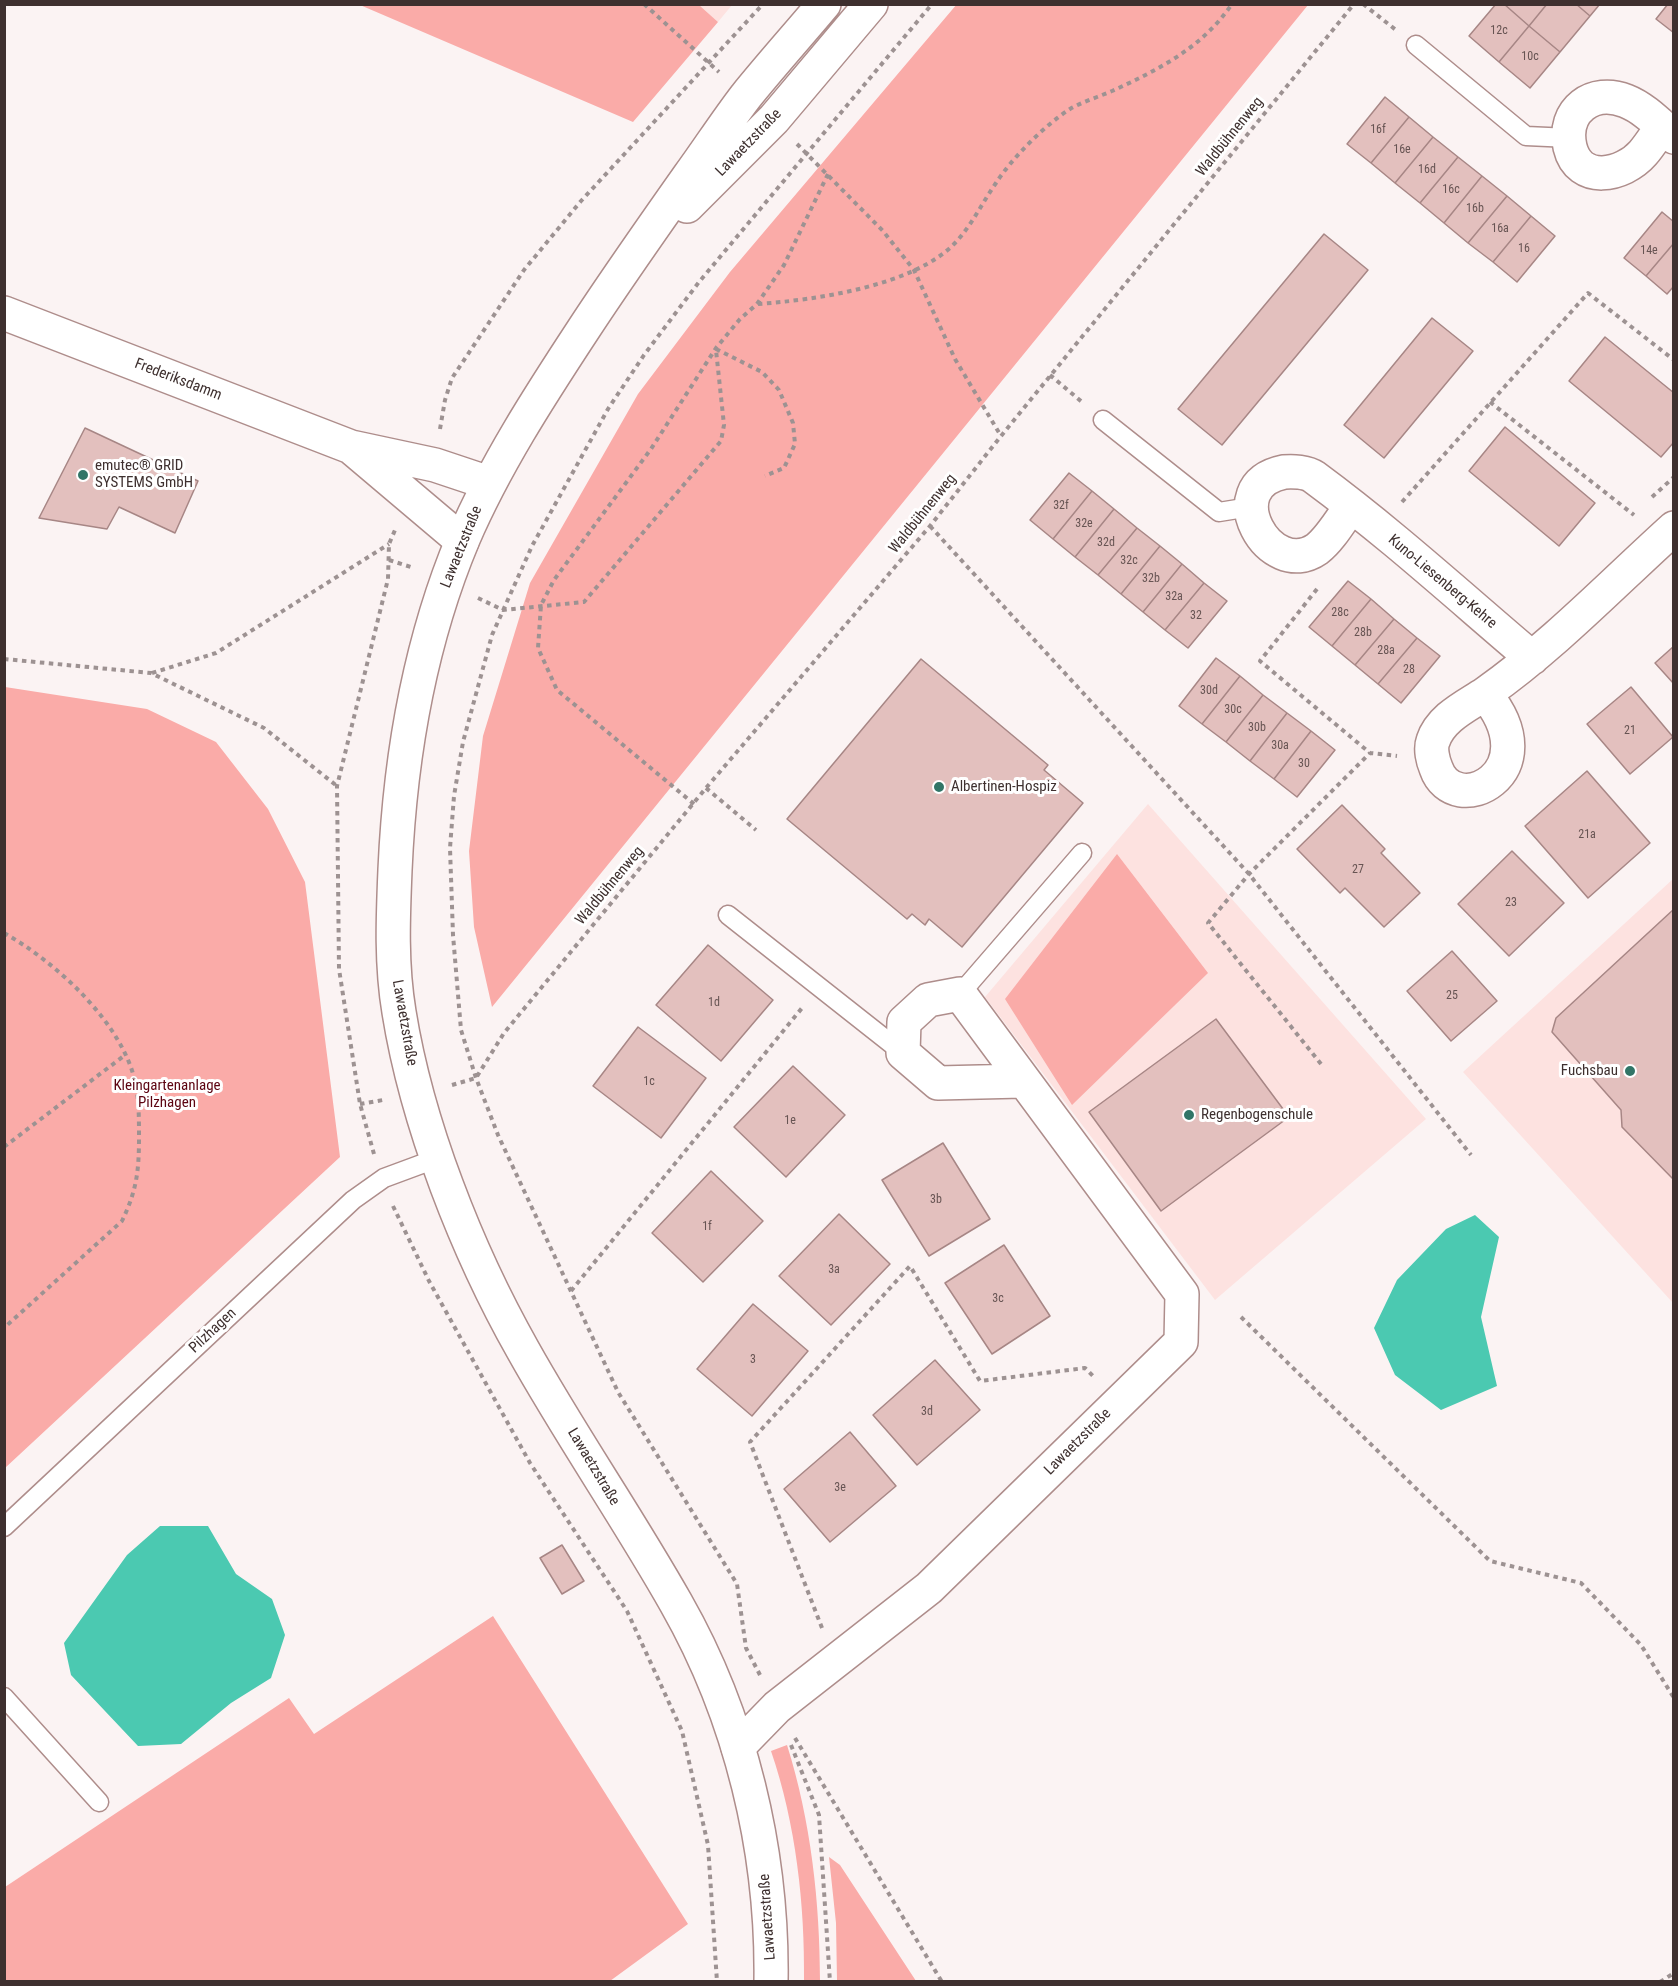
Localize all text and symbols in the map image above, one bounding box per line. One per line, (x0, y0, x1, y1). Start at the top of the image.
house number: 12c (1490, 24, 1508, 38)
house number: 10c (1521, 50, 1539, 64)
street label: Waldbühnenweg (1193, 94, 1267, 180)
street label: Lawaetzstraße (712, 105, 786, 181)
house number: 16f (1370, 123, 1386, 137)
house number: 16e (1393, 143, 1411, 157)
house number: 16d (1418, 163, 1436, 177)
house number: 16c (1442, 183, 1460, 197)
house number: 16b (1466, 202, 1484, 216)
house number: 16a (1491, 222, 1509, 236)
house number: 16 (1518, 242, 1530, 256)
house number: 14e (1640, 244, 1658, 258)
street label: Frederiksdamm (132, 355, 224, 405)
place label: emutec® GRID SYSTEMS GmbH (95, 457, 193, 492)
marker: emutec® GRID SYSTEMS GmbH (76, 468, 90, 482)
street label: Waldbühnenweg (886, 471, 960, 557)
house number: 32f (1053, 499, 1069, 513)
street label: Lawaetzstraße (437, 503, 487, 591)
house number: 32e (1075, 517, 1093, 531)
street label: Kuno-Liesenberg-Kehre (1384, 531, 1500, 633)
house number: 32d (1097, 536, 1115, 550)
house number: 32c (1120, 554, 1138, 568)
house number: 32b (1142, 572, 1160, 586)
house number: 32a (1165, 590, 1183, 604)
house number: 28c (1331, 606, 1349, 620)
house number: 32 (1190, 609, 1202, 623)
house number: 28b (1354, 626, 1372, 640)
house number: 28a (1377, 644, 1395, 658)
house number: 28 (1403, 663, 1415, 677)
house number: 30d (1200, 684, 1218, 698)
house number: 30c (1224, 703, 1242, 717)
house number: 30b (1248, 721, 1266, 735)
house number: 21 (1624, 724, 1636, 738)
house number: 30a (1271, 739, 1289, 753)
house number: 30 (1298, 757, 1310, 771)
place label: Albertinen-Hospiz (951, 778, 1057, 796)
marker: Albertinen-Hospiz (932, 780, 946, 794)
house number: 21a (1578, 828, 1596, 842)
street label: Waldbühnenweg (572, 843, 648, 929)
house number: 27 (1352, 863, 1364, 877)
house number: 23 (1505, 896, 1517, 910)
street label: Lawaetzstraße (388, 979, 420, 1067)
house number: 25 (1446, 989, 1458, 1003)
house number: 1d (708, 996, 720, 1010)
place label: Fuchsbau (1561, 1062, 1618, 1080)
marker: Fuchsbau (1623, 1064, 1637, 1078)
house number: 1c (643, 1075, 655, 1089)
park label: Kleingartenanlage Pilzhagen (113, 1077, 221, 1112)
place label: Regenbogenschule (1201, 1106, 1313, 1124)
marker: Regenbogenschule (1182, 1108, 1196, 1122)
house number: 1e (784, 1114, 796, 1128)
house number: 3b (930, 1193, 942, 1207)
house number: 1f (702, 1220, 712, 1234)
house number: 3a (828, 1263, 840, 1277)
house number: 3c (992, 1292, 1004, 1306)
street label: Pilzhagen (186, 1305, 240, 1357)
house number: 3 (750, 1353, 756, 1367)
house number: 3d (921, 1405, 933, 1419)
street label: Lawaetzstraße (1041, 1405, 1115, 1479)
street label: Lawaetzstraße (563, 1425, 623, 1509)
house number: 3e (834, 1481, 846, 1495)
street label: Lawaetzstraße (756, 1873, 780, 1961)

